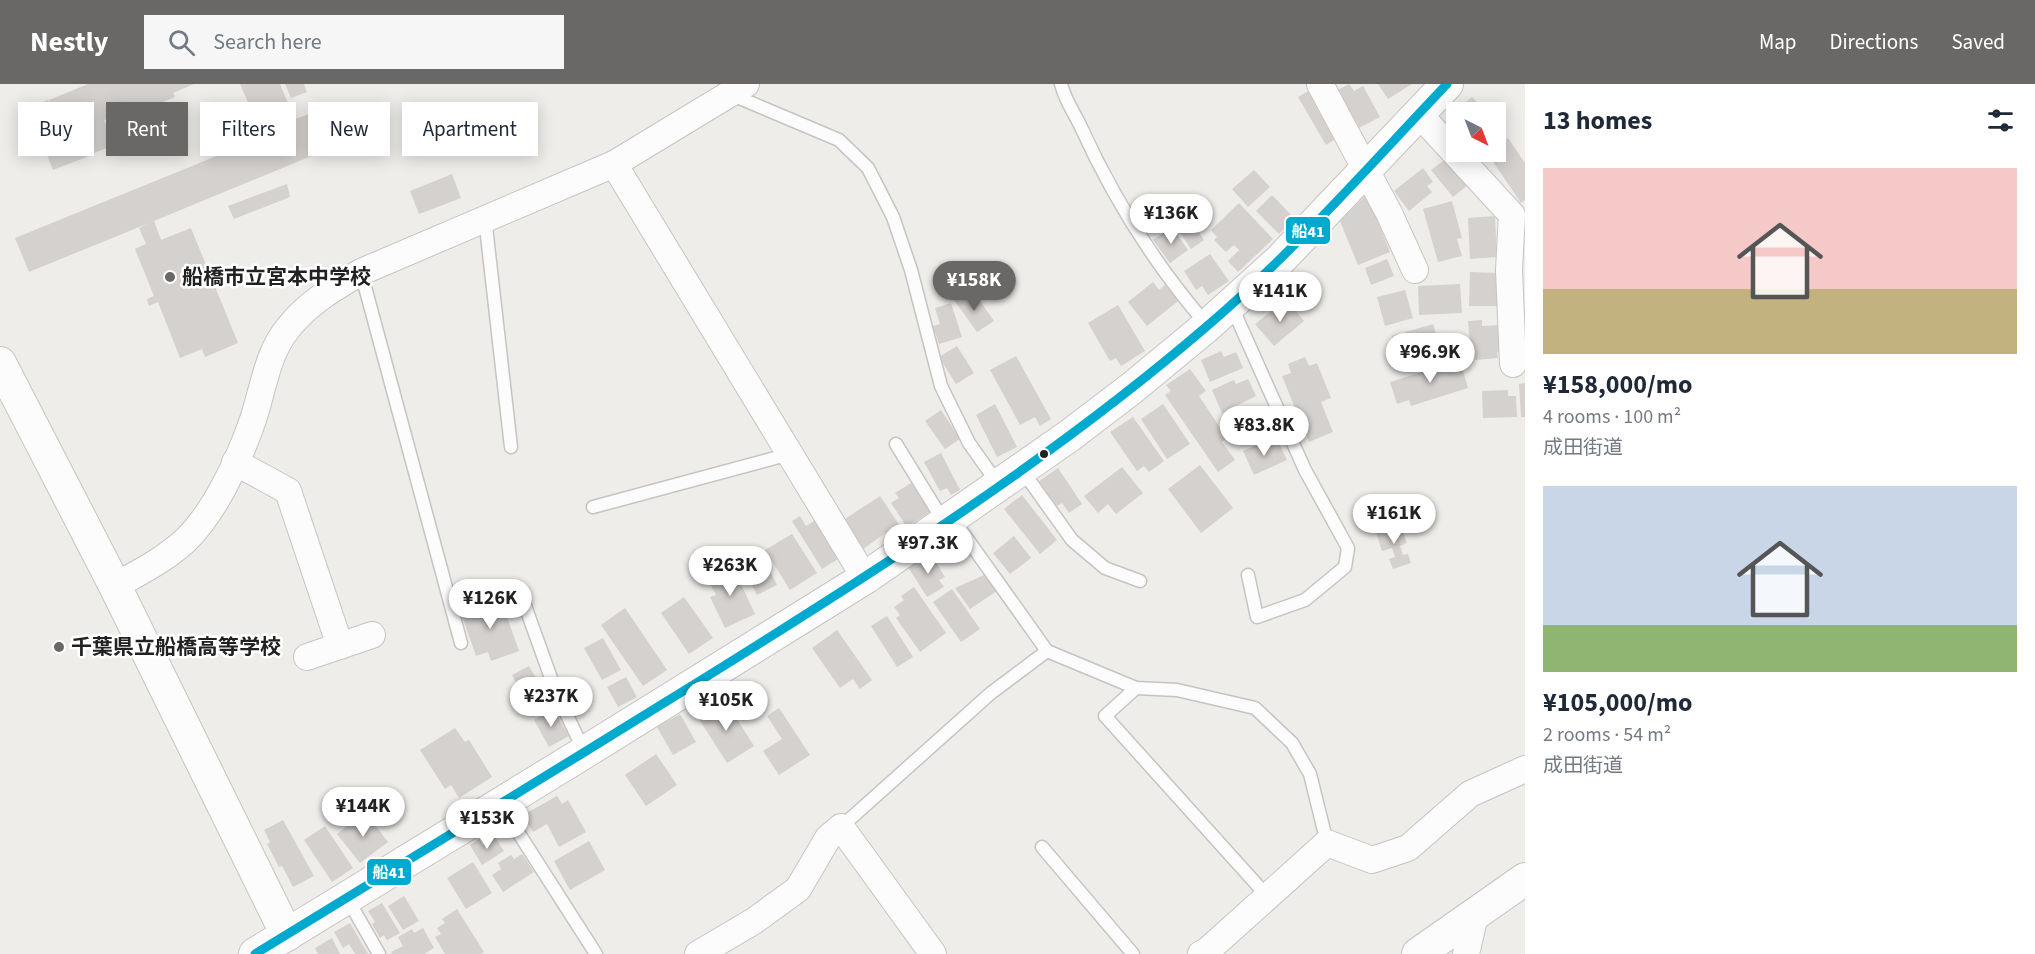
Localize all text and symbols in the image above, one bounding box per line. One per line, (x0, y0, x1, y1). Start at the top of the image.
search box (144, 15, 564, 69)
text: Nestly (30, 22, 108, 62)
icon: search (165, 26, 198, 59)
text: Search here (213, 26, 322, 58)
text: Map (1759, 27, 1797, 57)
text: Directions (1830, 27, 1918, 57)
text: Saved (1951, 27, 2005, 57)
chip: Buy (18, 102, 94, 156)
chip: Rent (106, 102, 188, 156)
chip: Filters (200, 102, 296, 156)
chip: New (308, 102, 390, 156)
chip: Apartment (402, 102, 538, 156)
north arrow (1446, 102, 1506, 162)
map controls (1446, 102, 1506, 162)
text: 13 homes (1543, 102, 1652, 139)
icon: filters (1984, 104, 2017, 137)
pin: ¥136K (1129, 194, 1213, 245)
text: ¥136K (1144, 199, 1198, 227)
icon: home (1726, 207, 1834, 315)
line badge: 船41 (1285, 216, 1331, 245)
text: 船41 (1292, 221, 1324, 243)
pin: ¥158K (932, 261, 1016, 312)
place label: 船橋市立宮本中学校 (182, 262, 371, 292)
text: ¥158K (947, 266, 1001, 294)
marker: 船橋市立宮本中学校 (163, 270, 177, 284)
pin: ¥141K (1238, 272, 1322, 323)
text: ¥141K (1253, 277, 1307, 305)
pin: ¥96.9K (1381, 333, 1479, 384)
text: ¥96.9K (1400, 338, 1460, 366)
text: ¥158,000/mo (1543, 366, 1692, 403)
text: 4 rooms · 100 m² (1543, 403, 1681, 431)
pin: ¥83.8K (1215, 406, 1313, 457)
text: ¥83.8K (1234, 411, 1294, 439)
text: 成田街道 (1543, 434, 1623, 462)
unlabelled marker (1038, 448, 1050, 460)
pin: ¥161K (1352, 494, 1436, 545)
text: ¥161K (1367, 499, 1421, 527)
pin: ¥97.3K (879, 524, 977, 575)
icon: home (1726, 525, 1834, 633)
text: ¥97.3K (898, 529, 958, 557)
pin: ¥263K (688, 546, 772, 597)
text: ¥263K (703, 551, 757, 579)
pin: ¥126K (448, 579, 532, 630)
text: ¥126K (463, 584, 517, 612)
place label: 千葉県立船橋高等学校 (71, 632, 281, 662)
marker: 千葉県立船橋高等学校 (52, 640, 66, 654)
pin: ¥237K (509, 677, 593, 728)
pin: ¥105K (684, 681, 768, 732)
text: ¥237K (524, 682, 578, 710)
text: ¥105,000/mo (1543, 684, 1692, 721)
text: ¥105K (699, 686, 753, 714)
text: 2 rooms · 54 m² (1543, 721, 1671, 749)
text: 成田街道 (1543, 752, 1623, 780)
pin: ¥144K (321, 787, 405, 838)
text: ¥144K (336, 792, 390, 820)
pin: ¥153K (445, 799, 529, 850)
text: ¥153K (460, 804, 514, 832)
line badge: 船41 (366, 858, 412, 886)
text: 船41 (373, 862, 405, 884)

